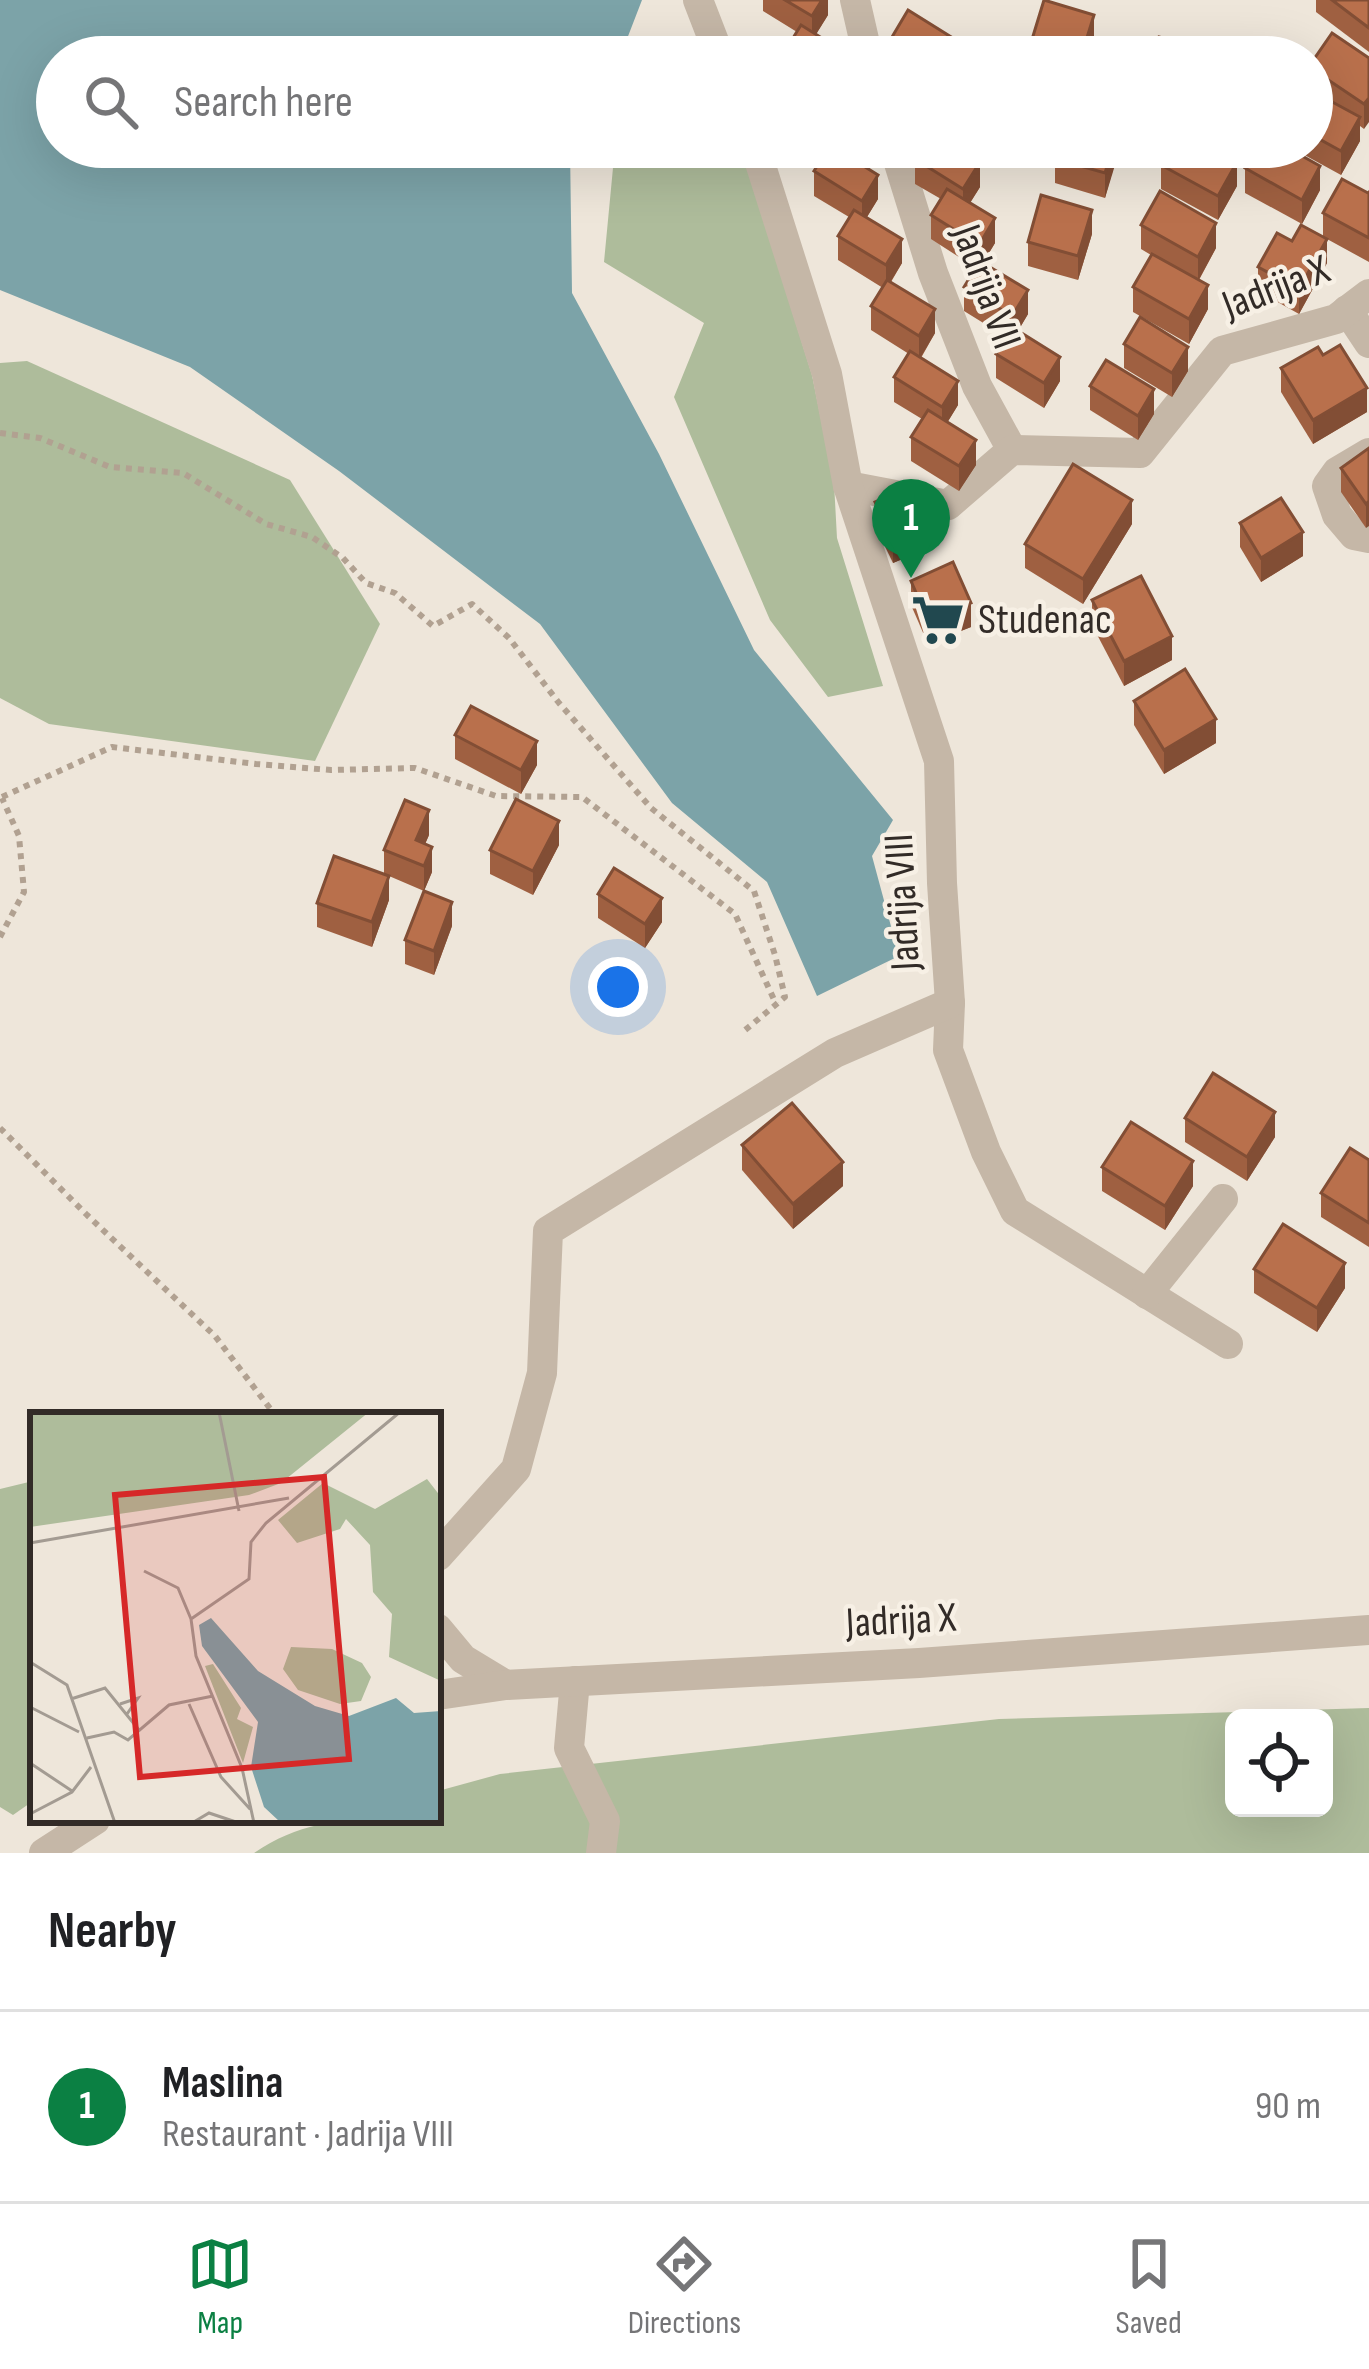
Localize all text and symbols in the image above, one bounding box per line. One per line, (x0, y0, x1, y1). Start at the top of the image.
search box (36, 36, 1333, 168)
icon: search (78, 69, 144, 135)
text: Search here (174, 75, 353, 130)
street label: Jadrija VII (940, 217, 1032, 356)
street label: Jadrija X (1214, 244, 1337, 332)
pin: 1 (872, 479, 950, 578)
supermarket icon: Studenac (909, 591, 967, 649)
place label: Studenac (978, 595, 1112, 646)
street label: Jadrija VIII (874, 832, 932, 973)
your location (588, 957, 648, 1017)
inset map (30, 1412, 441, 1823)
street label: Jadrija X (844, 1593, 958, 1649)
map controls (1225, 1709, 1333, 1817)
button: locate (1225, 1709, 1333, 1817)
text: Nearby (48, 1901, 177, 1962)
text: Maslina (162, 2056, 283, 2111)
text: 1 (79, 2083, 95, 2130)
text: 90 m (1255, 2083, 1321, 2130)
text: Restaurant · Jadrija VIII (162, 2111, 454, 2158)
tab: Map (187, 2231, 253, 2343)
tab: Directions (628, 2231, 741, 2343)
tab: Saved (1116, 2231, 1182, 2343)

